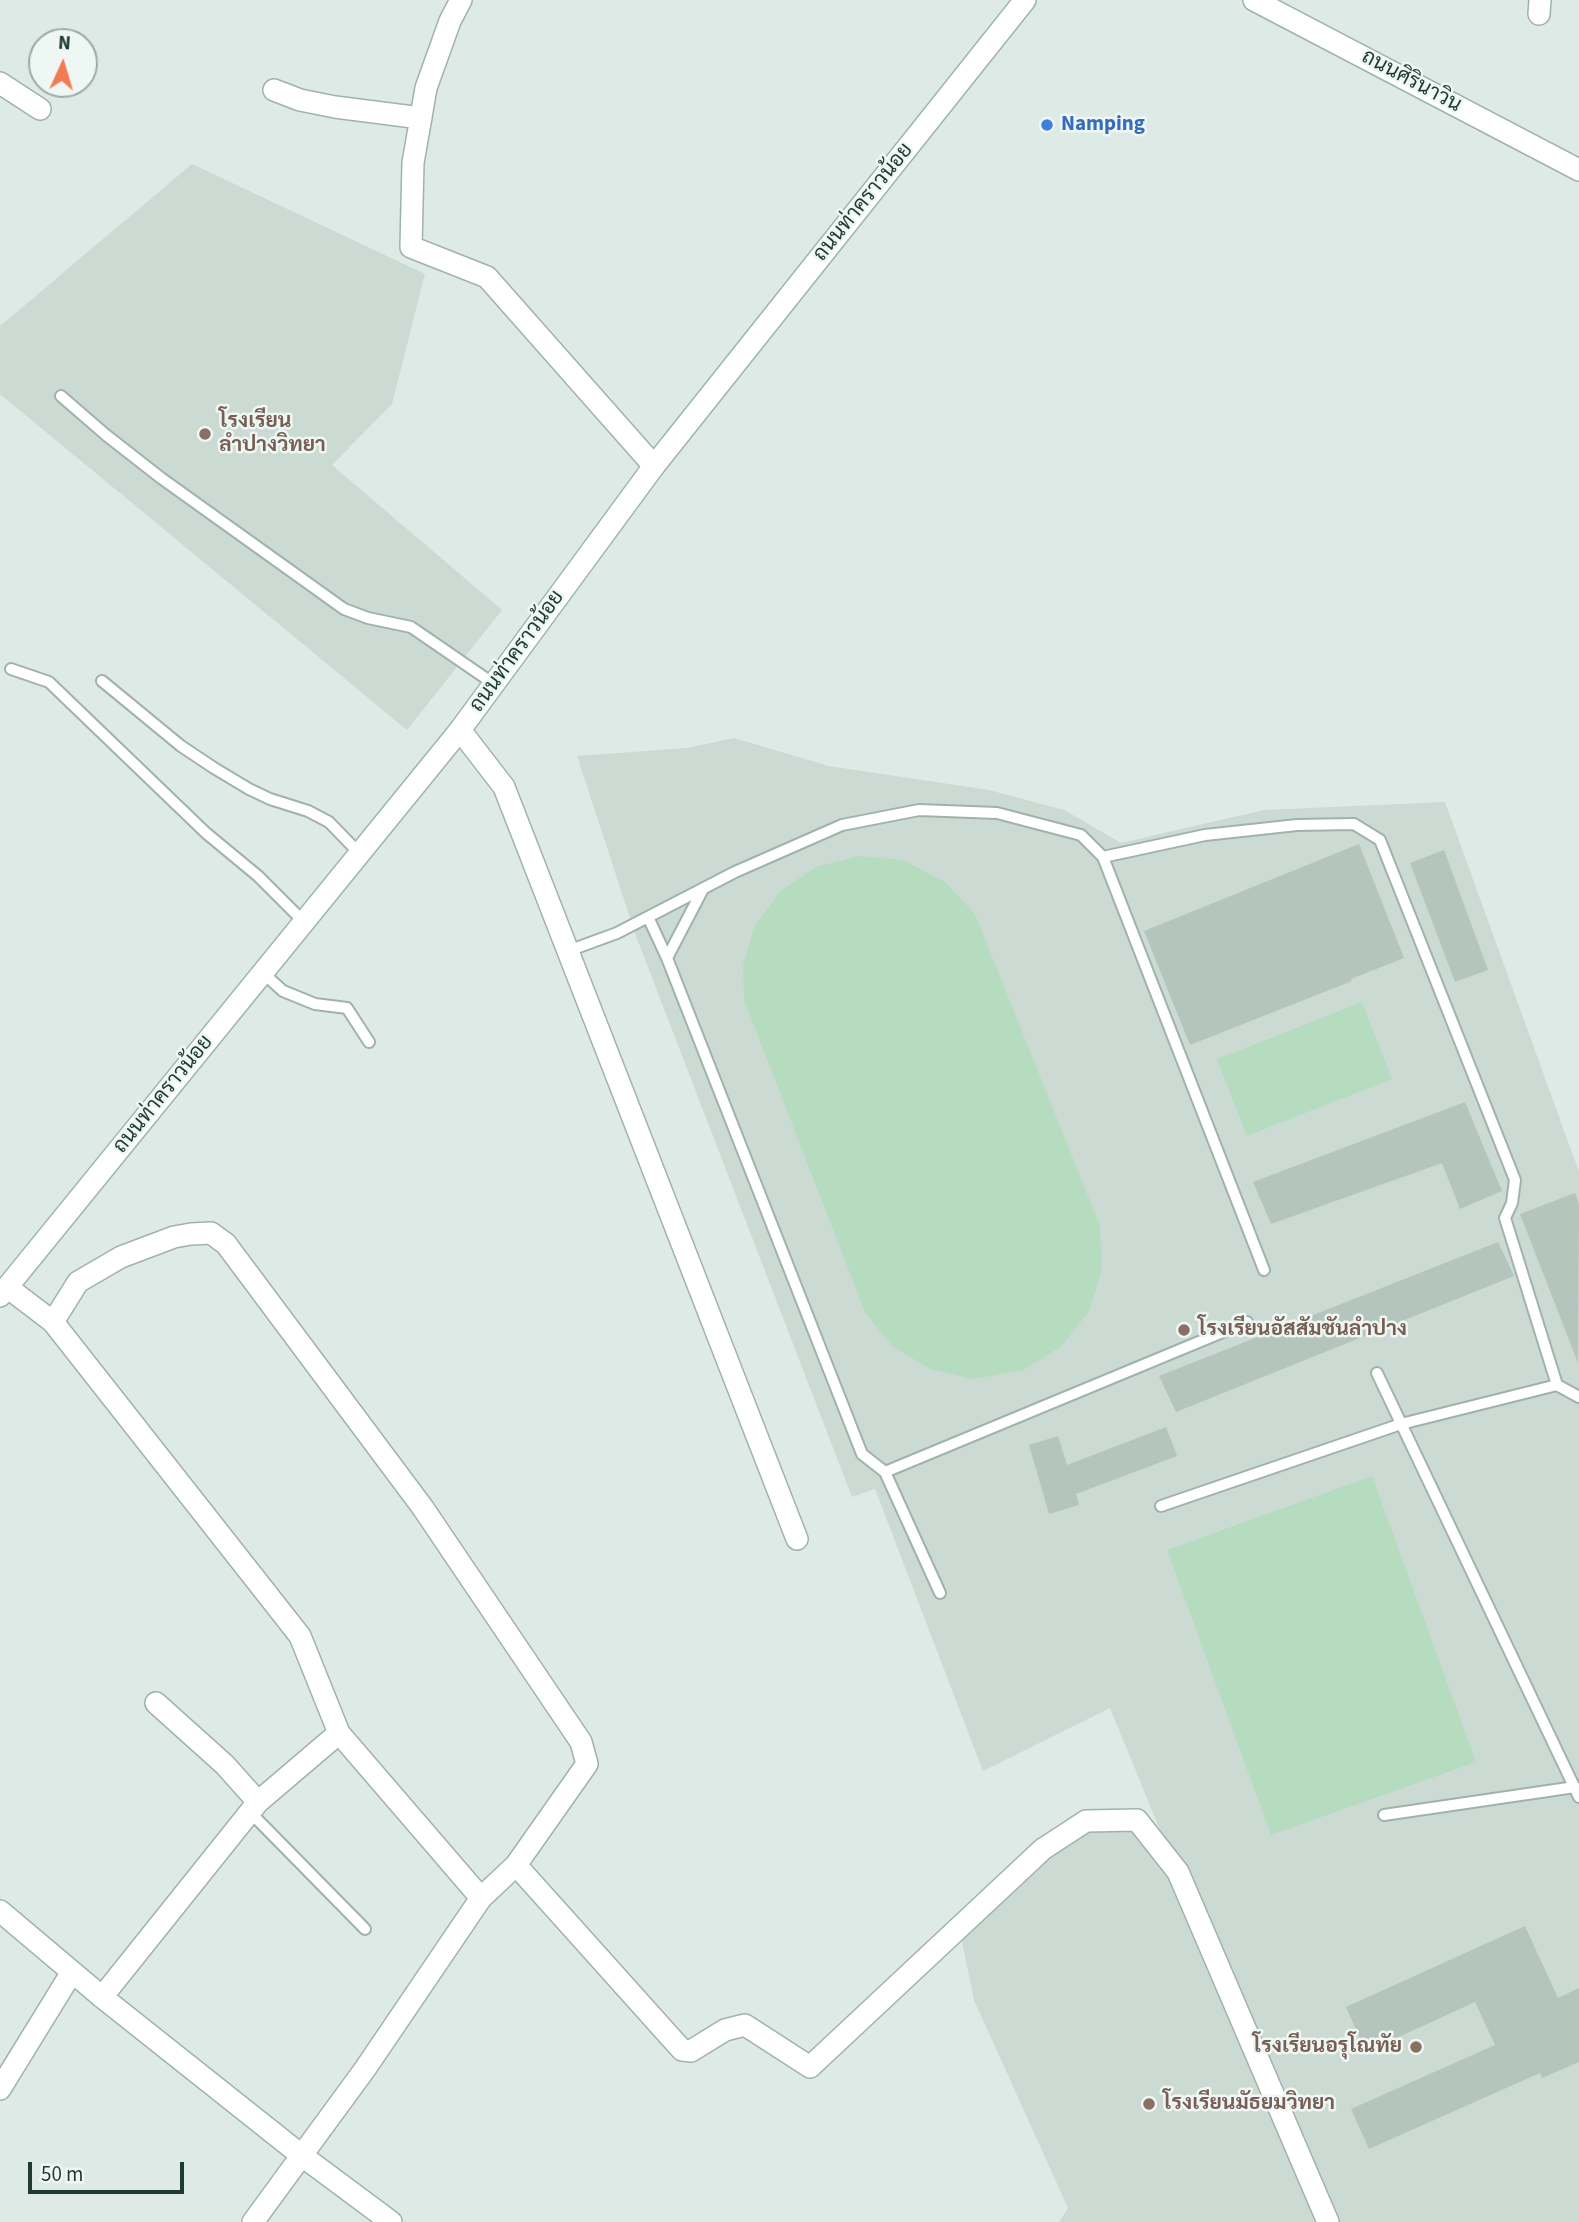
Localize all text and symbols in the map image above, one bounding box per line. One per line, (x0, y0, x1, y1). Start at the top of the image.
north arrow (28, 28, 98, 98)
text: N (57, 30, 72, 57)
street label: ถนนศิรินาวิน (1357, 45, 1465, 119)
place label: Namping (1061, 112, 1145, 138)
marker: Namping (1039, 117, 1055, 133)
street label: ถนนท่าคราวน้อย (809, 139, 919, 267)
place label: โรงเรียน ลำปางวิทยา (219, 409, 326, 459)
marker: โรงเรียน ลำปางวิทยา (197, 426, 213, 442)
street label: ถนนท่าคราวน้อย (465, 586, 571, 718)
street label: ถนนท่าคราวน้อย (109, 1031, 219, 1159)
place label: โรงเรียนอัสสัมชันลำปาง (1198, 1317, 1407, 1343)
marker: โรงเรียนอัสสัมชันลำปาง (1176, 1322, 1192, 1338)
place label: โรงเรียนอรุโณทัย (1253, 2034, 1402, 2060)
marker: โรงเรียนอรุโณทัย (1408, 2039, 1424, 2055)
place label: โรงเรียนมัธยมวิทยา (1163, 2091, 1335, 2117)
marker: โรงเรียนมัธยมวิทยา (1141, 2096, 1157, 2112)
scale bar (32, 2148, 187, 2192)
text: 50 m (41, 2159, 83, 2189)

